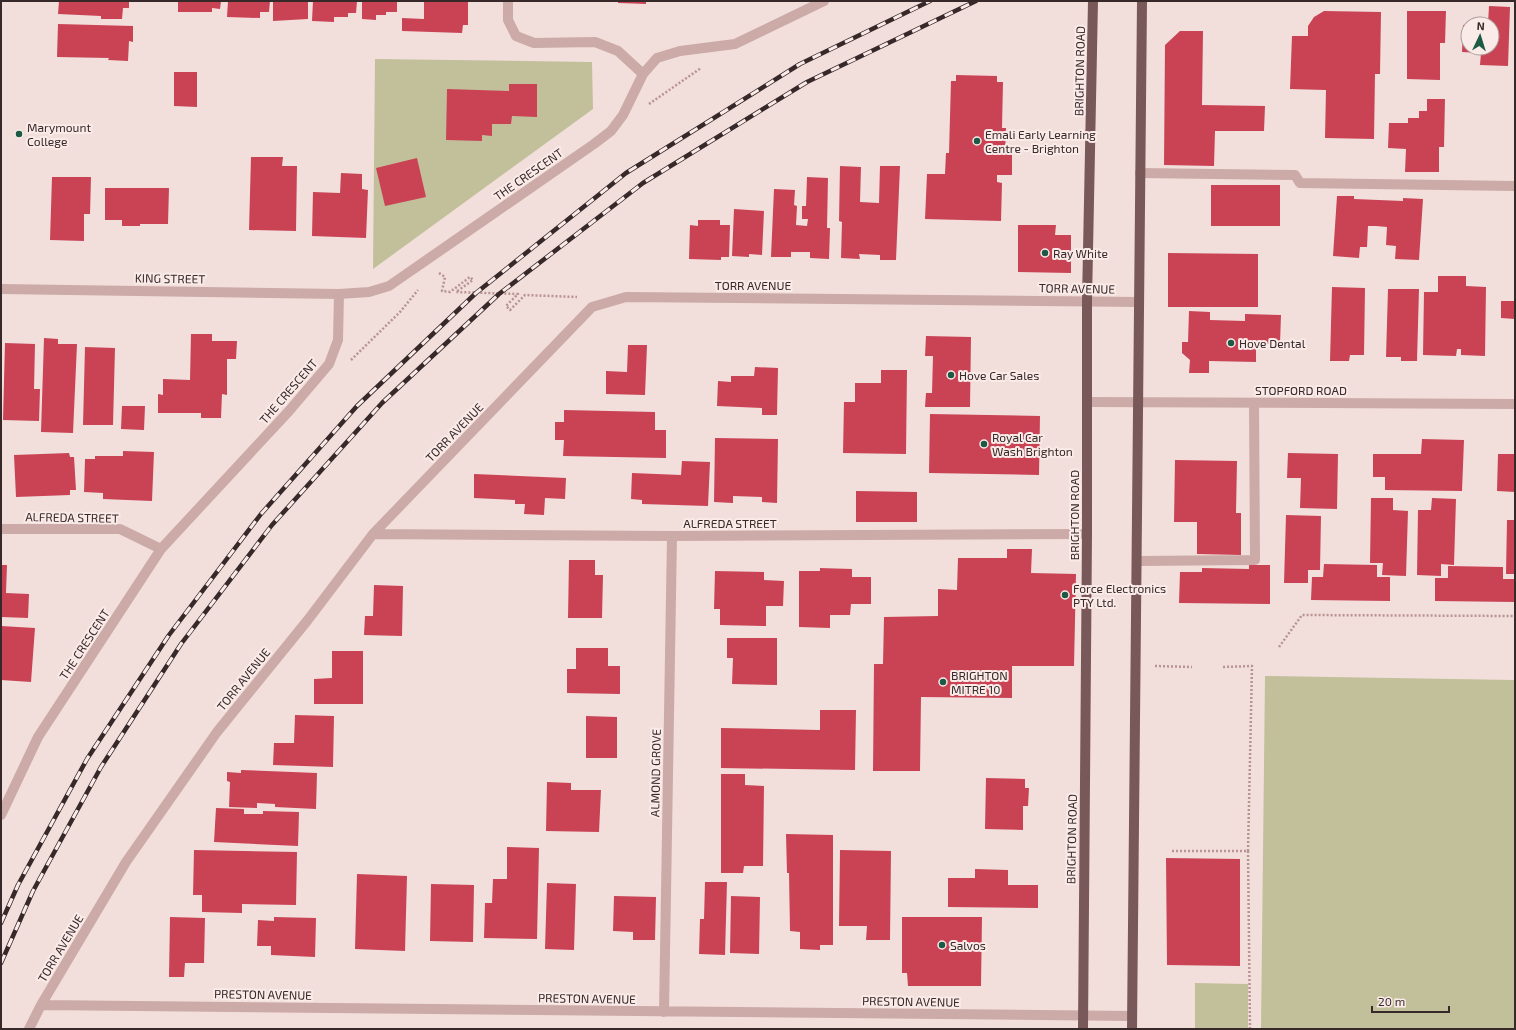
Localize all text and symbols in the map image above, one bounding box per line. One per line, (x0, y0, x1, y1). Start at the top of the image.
north arrow (1460, 16, 1500, 56)
text: N (1476, 19, 1485, 32)
street label: BRIGHTON ROAD (1071, 26, 1087, 116)
place label: Marymount College (27, 120, 91, 148)
place label: Emali Early Learning Centre - Brighton (985, 127, 1096, 155)
marker: Marymount College (14, 129, 24, 139)
marker: Emali Early Learning Centre - Brighton (972, 136, 982, 146)
street label: THE CRESCENT (491, 145, 565, 203)
place label: Ray White (1053, 246, 1108, 260)
marker: Ray White (1040, 248, 1050, 258)
street label: KING STREET (135, 270, 205, 286)
street label: TORR AVENUE (715, 278, 791, 292)
street label: TORR AVENUE (1039, 280, 1116, 296)
place label: Hove Dental (1239, 336, 1306, 350)
marker: Hove Dental (1226, 338, 1236, 348)
street label: THE CRESCENT (256, 356, 320, 426)
place label: Hove Car Sales (959, 368, 1039, 382)
marker: Hove Car Sales (946, 370, 956, 380)
street label: STOPFORD ROAD (1255, 383, 1347, 397)
street label: TORR AVENUE (422, 399, 486, 464)
place label: Royal Car Wash Brighton (992, 430, 1073, 458)
marker: Royal Car Wash Brighton (979, 439, 989, 449)
street label: BRIGHTON ROAD (1067, 470, 1081, 560)
street label: ALFREDA STREET (25, 509, 119, 525)
street label: ALFREDA STREET (683, 516, 777, 530)
place label: Force Electronics PTY Ltd. (1073, 581, 1166, 609)
marker: Force Electronics PTY Ltd. (1060, 590, 1070, 600)
street label: THE CRESCENT (56, 606, 112, 682)
street label: TORR AVENUE (214, 645, 273, 713)
place label: BRIGHTON MITRE 10 (951, 668, 1008, 696)
marker: BRIGHTON MITRE 10 (938, 677, 948, 687)
street label: ALMOND GROVE (647, 729, 663, 817)
street label: BRIGHTON ROAD (1063, 794, 1079, 884)
street label: TORR AVENUE (34, 911, 86, 984)
place label: Salvos (950, 938, 986, 952)
marker: Salvos (937, 940, 947, 950)
street label: PRESTON AVENUE (214, 986, 312, 1002)
scale bar (1372, 988, 1449, 1014)
street label: PRESTON AVENUE (538, 990, 636, 1006)
street label: PRESTON AVENUE (862, 993, 960, 1009)
text: 20 m (1378, 994, 1405, 1008)

